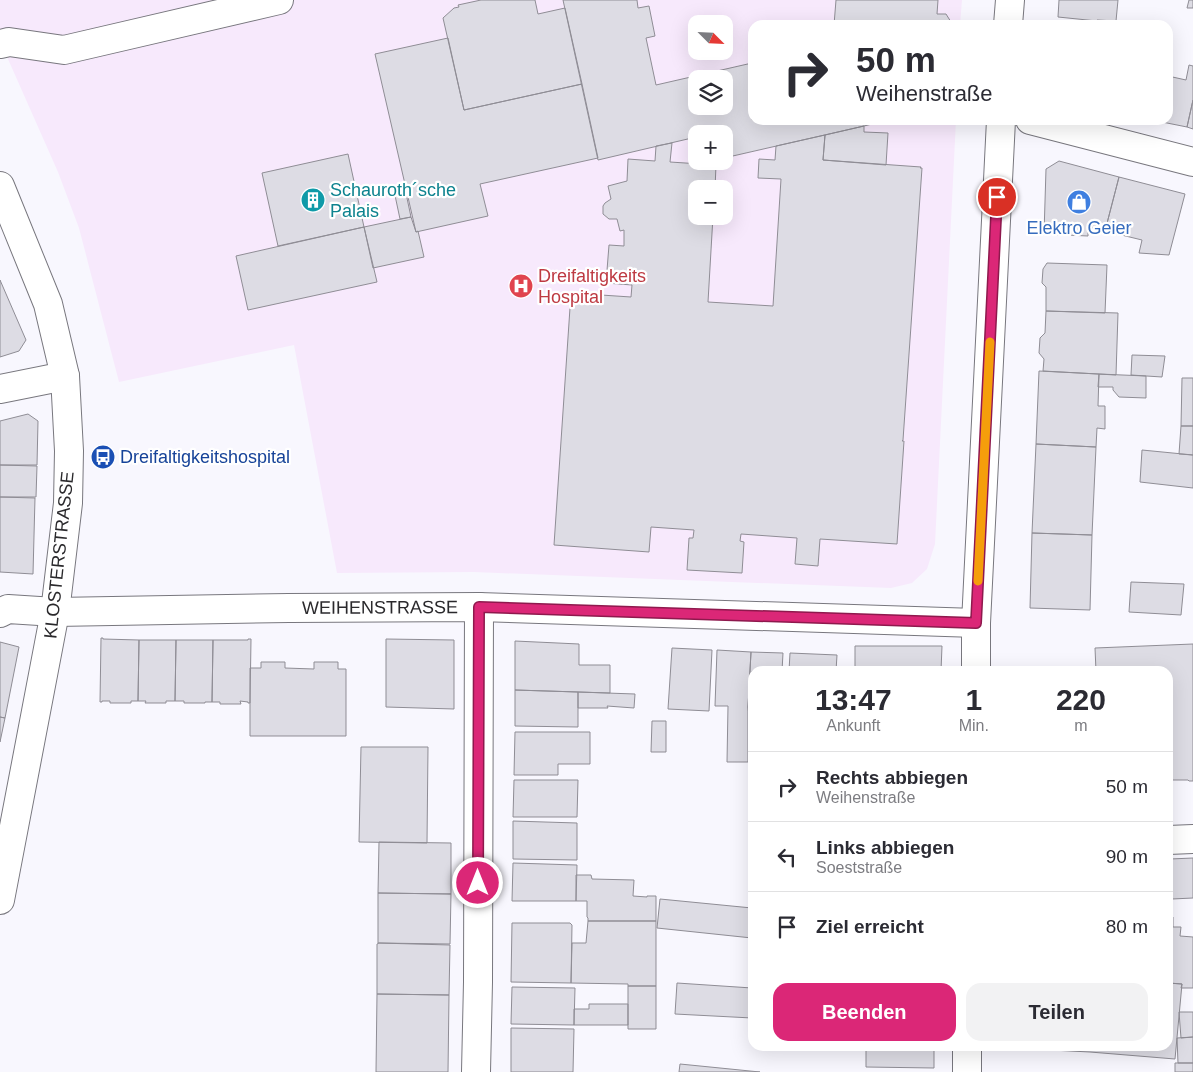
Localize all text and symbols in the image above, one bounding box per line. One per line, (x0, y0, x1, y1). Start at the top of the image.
north arrow (688, 15, 732, 60)
map controls (688, 15, 733, 225)
icon: right (773, 40, 838, 105)
text: 50 m (856, 40, 936, 79)
button: layers (688, 70, 733, 115)
text: Weihenstraße (856, 81, 993, 106)
button: + (688, 125, 733, 170)
pin (976, 176, 1018, 218)
place label: Schauroth´sche Palais (330, 180, 456, 221)
button: − (688, 180, 733, 225)
icon: arrive (983, 183, 1011, 211)
building icon: Schauroth´sche Palais (300, 187, 326, 213)
shop icon: Elektro Geier (1066, 189, 1092, 215)
place label: Elektro Geier (1026, 218, 1132, 238)
place label: Dreifaltigkeits Hospital (538, 266, 646, 307)
hospital icon: Dreifaltigkeits Hospital (508, 273, 534, 299)
bus stop icon: Dreifaltigkeitshospital (90, 444, 116, 470)
place label: Dreifaltigkeitshospital (120, 447, 290, 467)
street label: KLOSTERSTRASSE (40, 470, 78, 640)
street label: WEIHENSTRASSE (302, 597, 458, 618)
text: 13:47 (815, 683, 892, 716)
text: 1 (965, 683, 982, 716)
text: 220 (1056, 683, 1106, 716)
text: Ankunft (826, 717, 880, 734)
text: Min. (959, 717, 989, 734)
text: m (1074, 717, 1088, 734)
text: Rechts abbiegen (816, 767, 968, 788)
icon: right (773, 773, 801, 801)
text: 50 m (1106, 776, 1148, 797)
text: Weihenstraße (816, 789, 915, 806)
text: Links abbiegen (816, 837, 954, 858)
icon: left (773, 843, 801, 871)
text: 90 m (1106, 846, 1148, 867)
position arrow (451, 856, 503, 908)
text: Soeststraße (816, 859, 902, 876)
icon: arrive (773, 913, 801, 941)
text: Ziel erreicht (816, 916, 924, 937)
text: 80 m (1106, 916, 1148, 937)
button: Beenden (773, 983, 956, 1041)
button: Teilen (966, 983, 1148, 1041)

